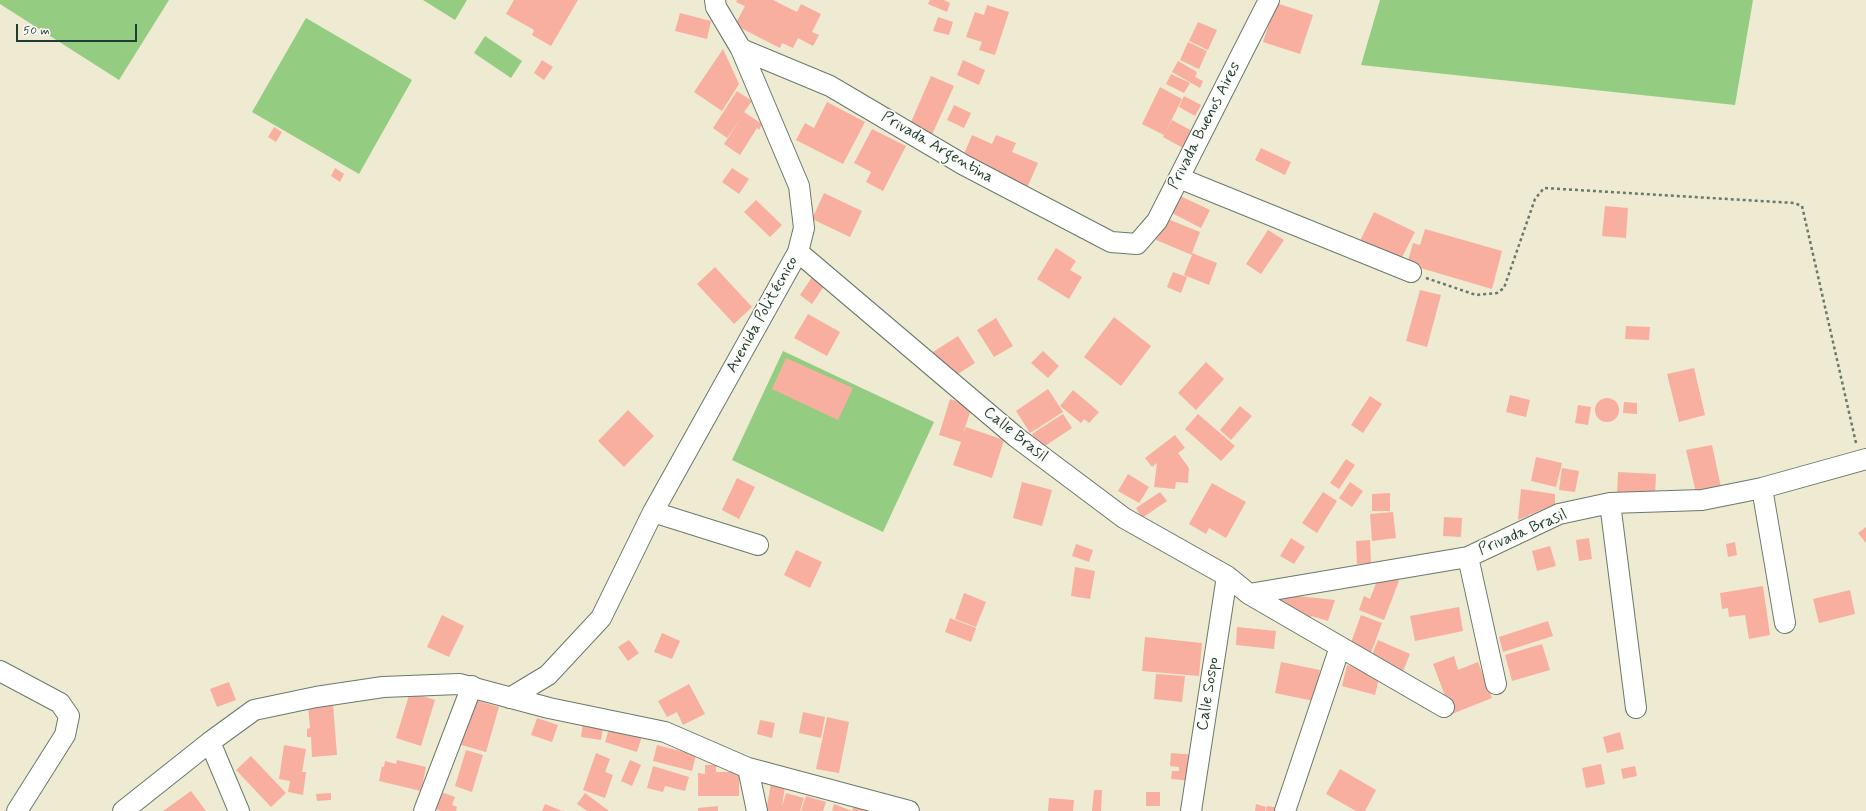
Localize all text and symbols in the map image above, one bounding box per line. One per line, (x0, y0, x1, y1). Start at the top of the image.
scale bar (18, 16, 139, 42)
text: 50 m (23, 23, 50, 39)
street label: Privada Buenos Aires (1165, 59, 1245, 193)
street label: Privada Argentina (877, 108, 997, 188)
street label: Avenida Politécnico (723, 253, 803, 377)
street label: Calle Brasil (979, 403, 1051, 467)
street label: Privada Brasil (1476, 506, 1570, 560)
street label: Calle Sospo (1194, 656, 1224, 732)

